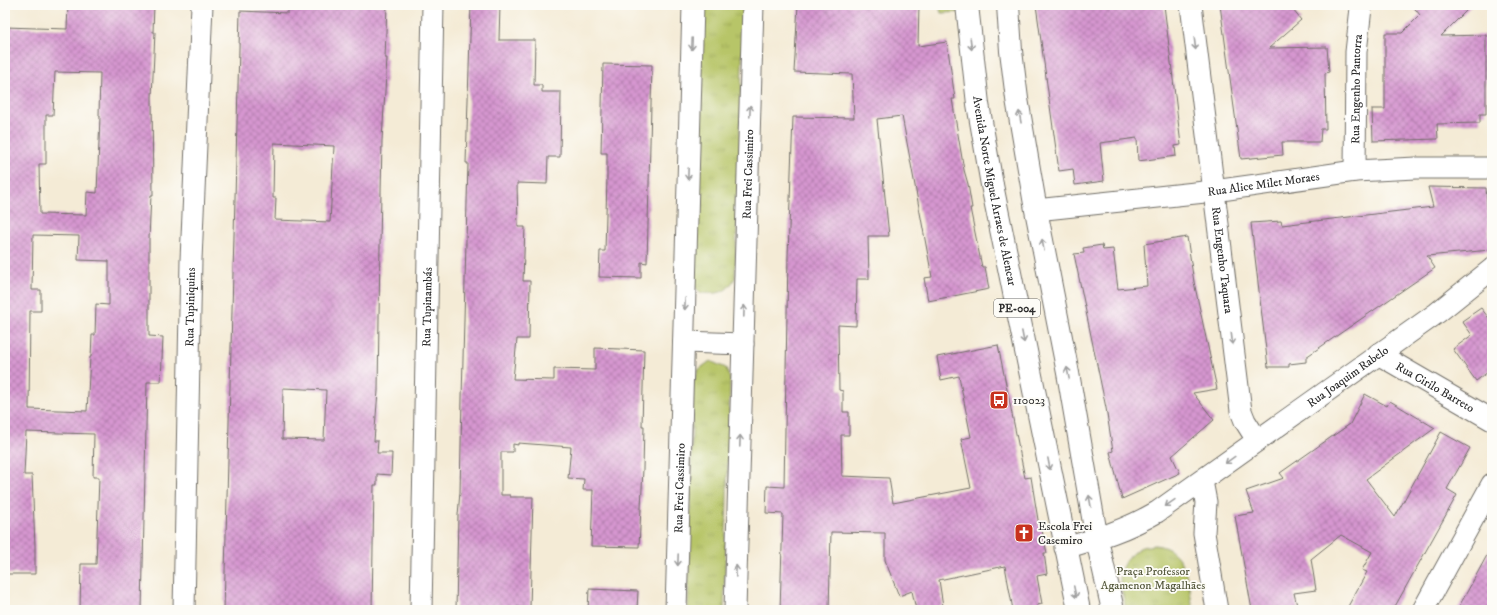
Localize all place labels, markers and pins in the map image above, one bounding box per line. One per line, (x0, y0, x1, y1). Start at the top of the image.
bus stop icon: 110023 (988, 389, 1010, 411)
place label: 110023 (1013, 393, 1045, 408)
place label: Escola Frei Casemiro (1038, 519, 1092, 548)
church icon: Escola Frei Casemiro (1013, 522, 1035, 544)

